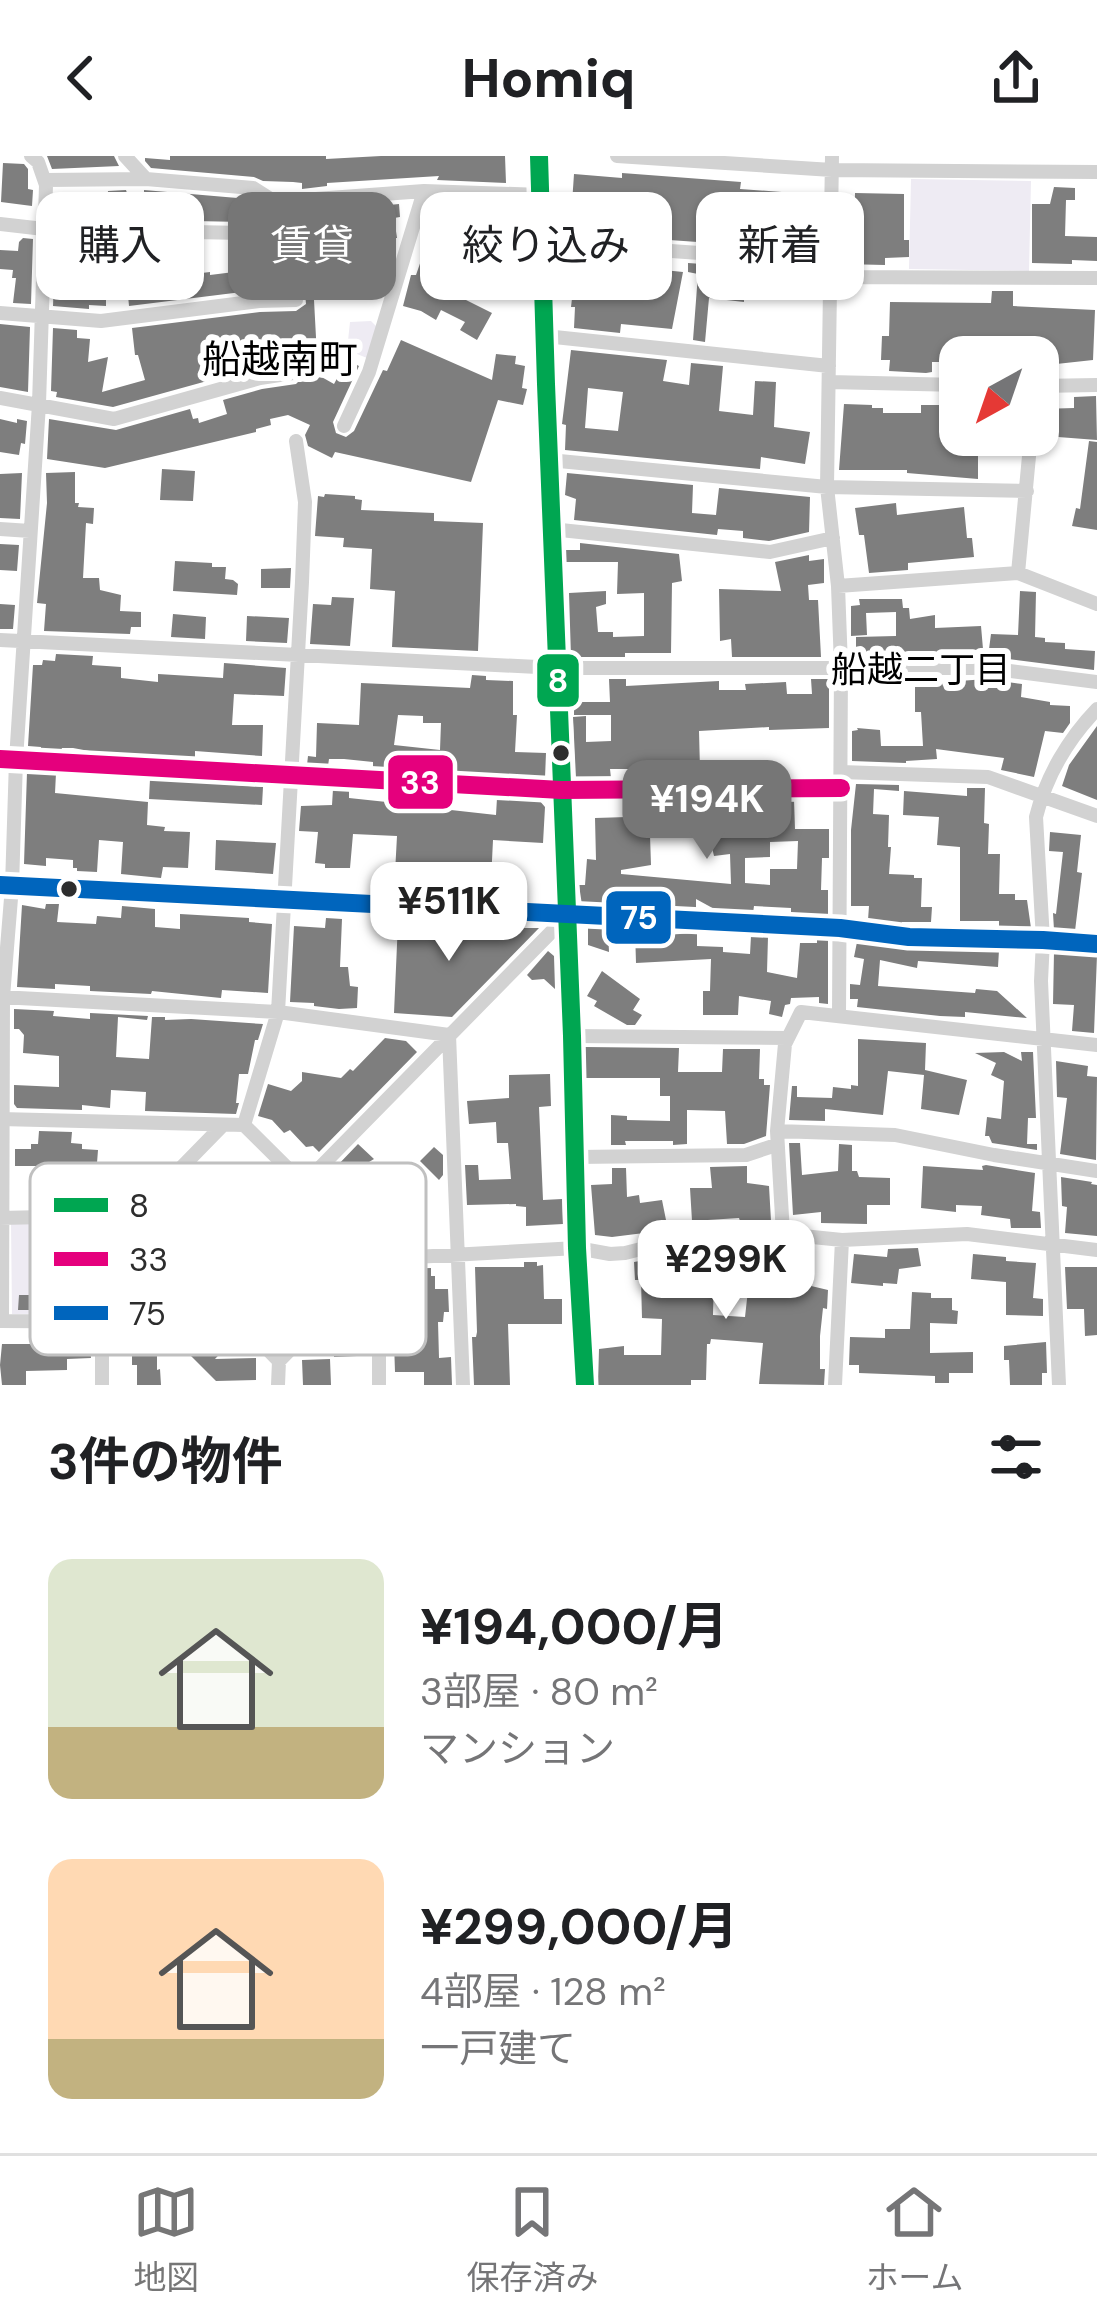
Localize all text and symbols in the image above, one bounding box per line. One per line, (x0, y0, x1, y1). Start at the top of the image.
text: Homiq (462, 43, 635, 114)
icon: back (48, 45, 114, 111)
icon: share (983, 45, 1049, 111)
chip: 購入 (36, 192, 204, 300)
chip: 賃貸 (228, 192, 396, 300)
chip: 絞り込み (420, 192, 672, 300)
chip: 新着 (696, 192, 864, 300)
district label: 船越南町 (202, 334, 358, 385)
north arrow (939, 336, 1059, 456)
map controls (939, 336, 1059, 456)
district label: 船越二丁目 (831, 646, 1011, 693)
line badge: 8 (535, 652, 581, 709)
text: 8 (548, 659, 568, 702)
unlabelled marker (550, 742, 572, 764)
line badge: 33 (386, 753, 455, 811)
pin: ¥194K (623, 760, 791, 862)
text: 33 (400, 761, 440, 804)
text: ¥194K (649, 773, 765, 824)
pin: ¥511K (365, 862, 533, 964)
text: ¥511K (397, 875, 501, 926)
unlabelled marker (58, 878, 80, 900)
line badge: 75 (604, 889, 673, 946)
text: 75 (620, 896, 658, 939)
legend (30, 1163, 426, 1355)
text: 8 (129, 1184, 149, 1227)
pin: ¥299K (642, 1220, 810, 1322)
text: ¥299K (665, 1233, 787, 1284)
text: 33 (129, 1238, 168, 1281)
text: 75 (129, 1292, 166, 1335)
icon: filters (983, 1424, 1049, 1490)
text: 3件の物件 (48, 1428, 283, 1495)
text: ¥194,000/月 (420, 1593, 728, 1660)
icon: home (144, 1607, 288, 1751)
text: 3部屋 · 80 m² (420, 1666, 658, 1717)
text: マンション (420, 1723, 615, 1774)
text: ¥299,000/月 (420, 1893, 738, 1960)
icon: home (144, 1907, 288, 2051)
text: 4部屋 · 128 m² (420, 1966, 666, 2017)
text: 一戸建て (420, 2023, 576, 2074)
tab: 地図 (133, 2179, 199, 2299)
tab: 保存済み (466, 2179, 598, 2299)
tab: ホーム (865, 2179, 963, 2299)

